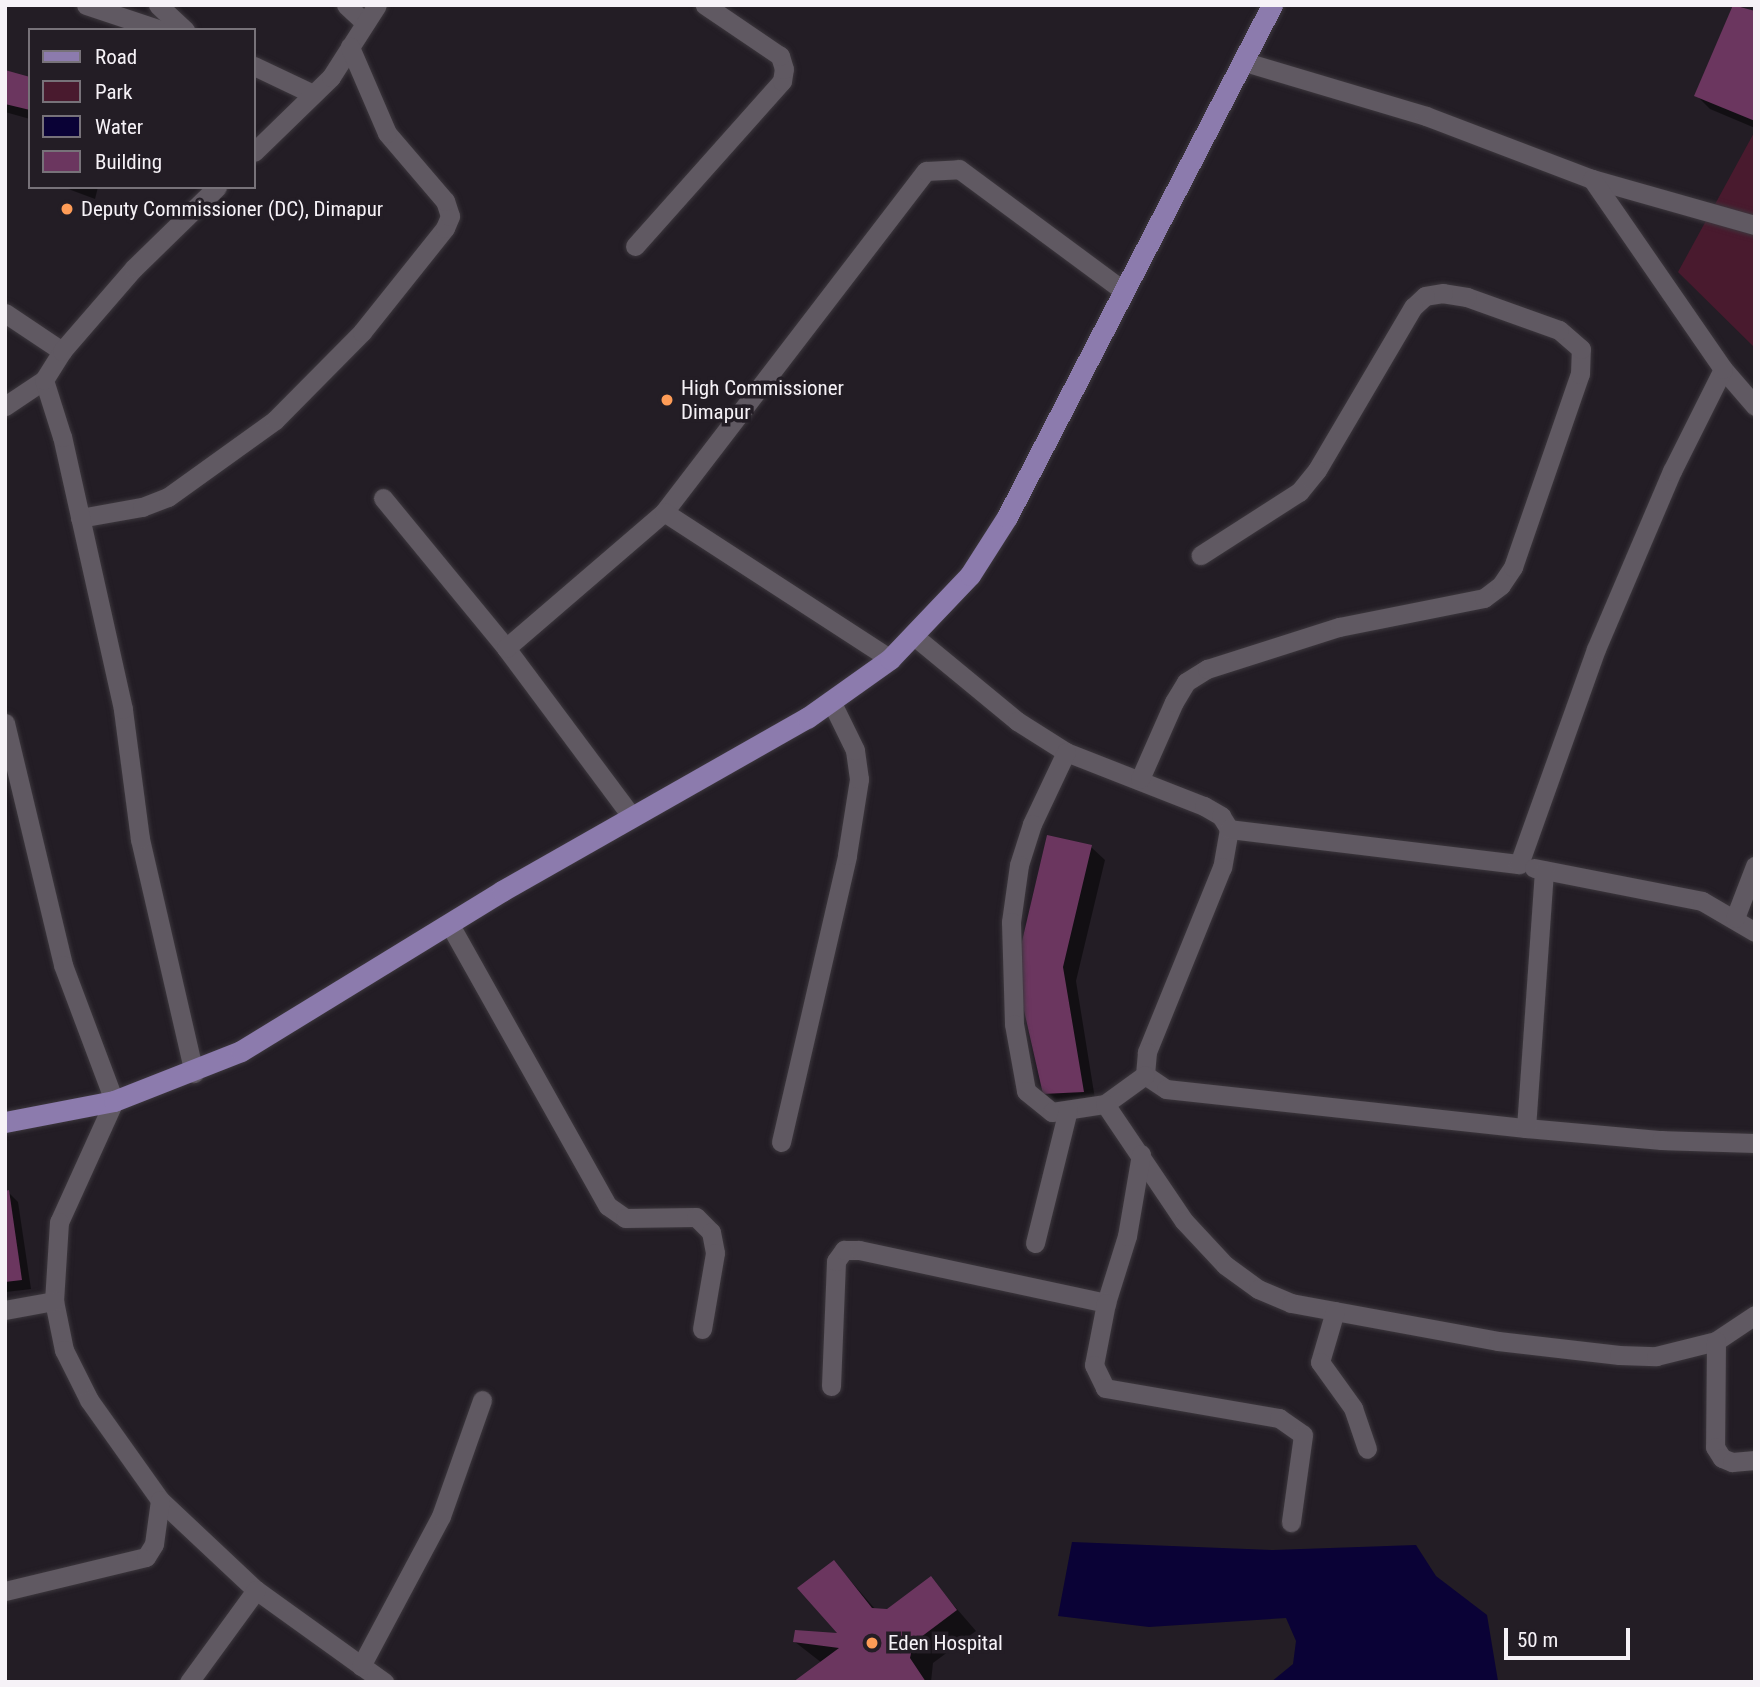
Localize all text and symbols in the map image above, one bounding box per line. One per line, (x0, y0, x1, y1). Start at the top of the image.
legend (28, 28, 256, 189)
text: Road (95, 45, 137, 69)
text: Park (95, 80, 132, 104)
text: Water (95, 115, 143, 139)
text: Building (95, 150, 162, 174)
place label: Deputy Commissioner (DC), Dimapur (81, 196, 383, 222)
marker: Deputy Commissioner (DC), Dimapur (59, 201, 75, 217)
place label: High Commissioner Dimapur (681, 375, 844, 425)
marker: High Commissioner Dimapur (659, 392, 675, 408)
scale bar (1508, 1614, 1634, 1658)
text: 50 m (1517, 1628, 1558, 1652)
place label: Eden Hospital (888, 1630, 1003, 1656)
marker: Eden Hospital (862, 1633, 882, 1653)

